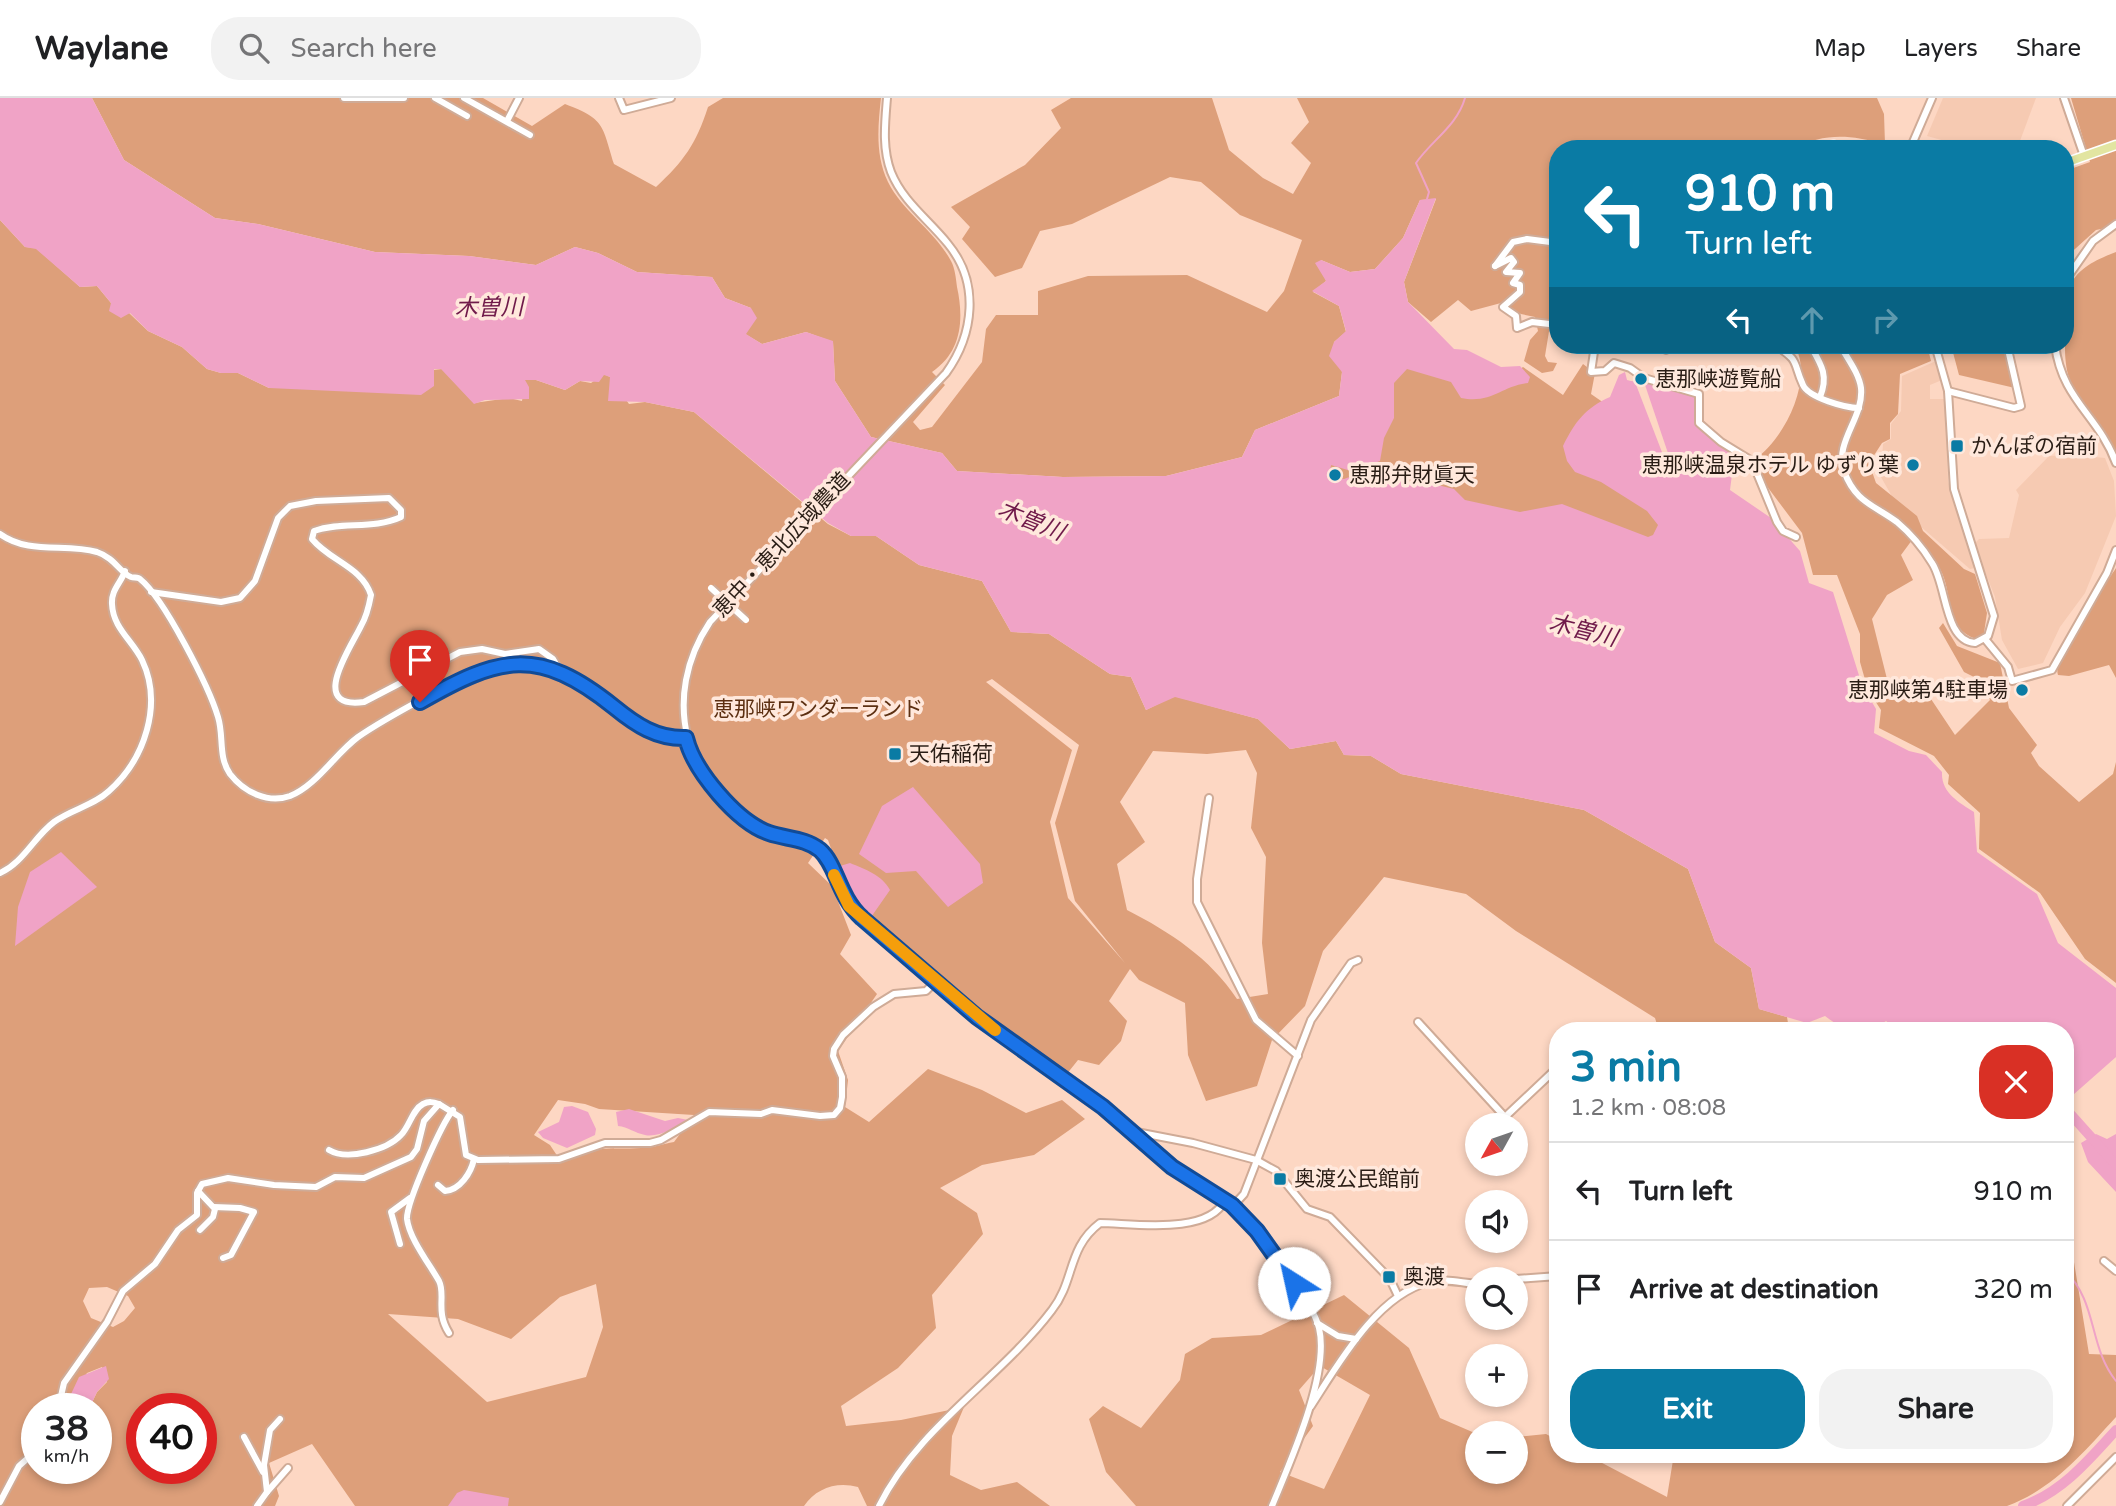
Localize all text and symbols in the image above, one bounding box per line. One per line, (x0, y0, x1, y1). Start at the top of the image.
search box (211, 17, 701, 80)
text: Waylane (35, 29, 169, 68)
icon: search (235, 29, 273, 67)
text: Search here (291, 33, 437, 64)
text: Map (1814, 34, 1866, 63)
text: Layers (1904, 34, 1978, 63)
text: Share (2016, 34, 2081, 63)
text: 910 m (1685, 165, 1835, 224)
icon: left (1570, 168, 1661, 259)
text: Turn left (1685, 225, 1812, 263)
water label: 木曽川 (454, 293, 527, 323)
icon: left (1720, 301, 1758, 339)
icon: ahead (1793, 301, 1831, 339)
icon: right (1866, 301, 1904, 339)
place label: 恵那峡遊覧船 (1655, 367, 1781, 392)
marker: 恵那峡遊覧船 (1633, 371, 1649, 387)
place label: かんぽの宿前 (1971, 434, 2097, 459)
marker: かんぽの宿前 (1949, 438, 1965, 454)
place label: 恵那峡温泉ホテル ゆずり葉 (1642, 453, 1899, 478)
marker: 恵那峡温泉ホテル ゆずり葉 (1905, 457, 1921, 473)
place label: 恵那弁財眞天 (1349, 463, 1475, 488)
street label: 恵中・恵北広域農道 (708, 467, 856, 623)
marker: 恵那弁財眞天 (1327, 467, 1343, 483)
water label: 木曽川 (994, 495, 1071, 548)
water label: 木曽川 (1546, 609, 1623, 654)
pin (390, 630, 450, 702)
icon: arrive (401, 641, 439, 679)
place label: 恵那峡第4駐車場 (1848, 678, 2008, 703)
marker: 恵那峡第4駐車場 (2014, 682, 2030, 698)
park label: 恵那峡ワンダーランド (713, 697, 923, 722)
place label: 天佑稲荷 (909, 742, 993, 767)
marker: 天佑稲荷 (887, 746, 903, 762)
text: 3 min (1570, 1042, 1682, 1093)
button: close (1979, 1045, 2053, 1119)
text: 1.2 km · 08:08 (1570, 1094, 1726, 1122)
north arrow (1465, 1113, 1528, 1176)
map controls (1465, 1113, 1528, 1484)
place label: 奥渡公民館前 (1294, 1167, 1420, 1192)
marker: 奥渡公民館前 (1272, 1171, 1288, 1187)
icon: left (1570, 1172, 1608, 1210)
text: Turn left (1629, 1176, 1732, 1207)
text: 910 m (1973, 1176, 2053, 1207)
button: sound (1465, 1190, 1528, 1253)
position arrow (1257, 1246, 1331, 1320)
place label: 奥渡 (1403, 1265, 1445, 1290)
button: search (1465, 1267, 1528, 1330)
marker: 奥渡 (1381, 1269, 1397, 1285)
icon: arrive (1570, 1270, 1608, 1308)
text: Arrive at destination (1629, 1274, 1879, 1305)
text: 320 m (1973, 1274, 2053, 1305)
button: + (1465, 1344, 1528, 1407)
button: Exit (1570, 1369, 1805, 1449)
button: Share (1819, 1369, 2053, 1449)
speed limit sign: 40 (126, 1393, 217, 1484)
text: 38 (45, 1408, 88, 1450)
button: − (1465, 1421, 1528, 1484)
text: km/h (44, 1445, 89, 1467)

